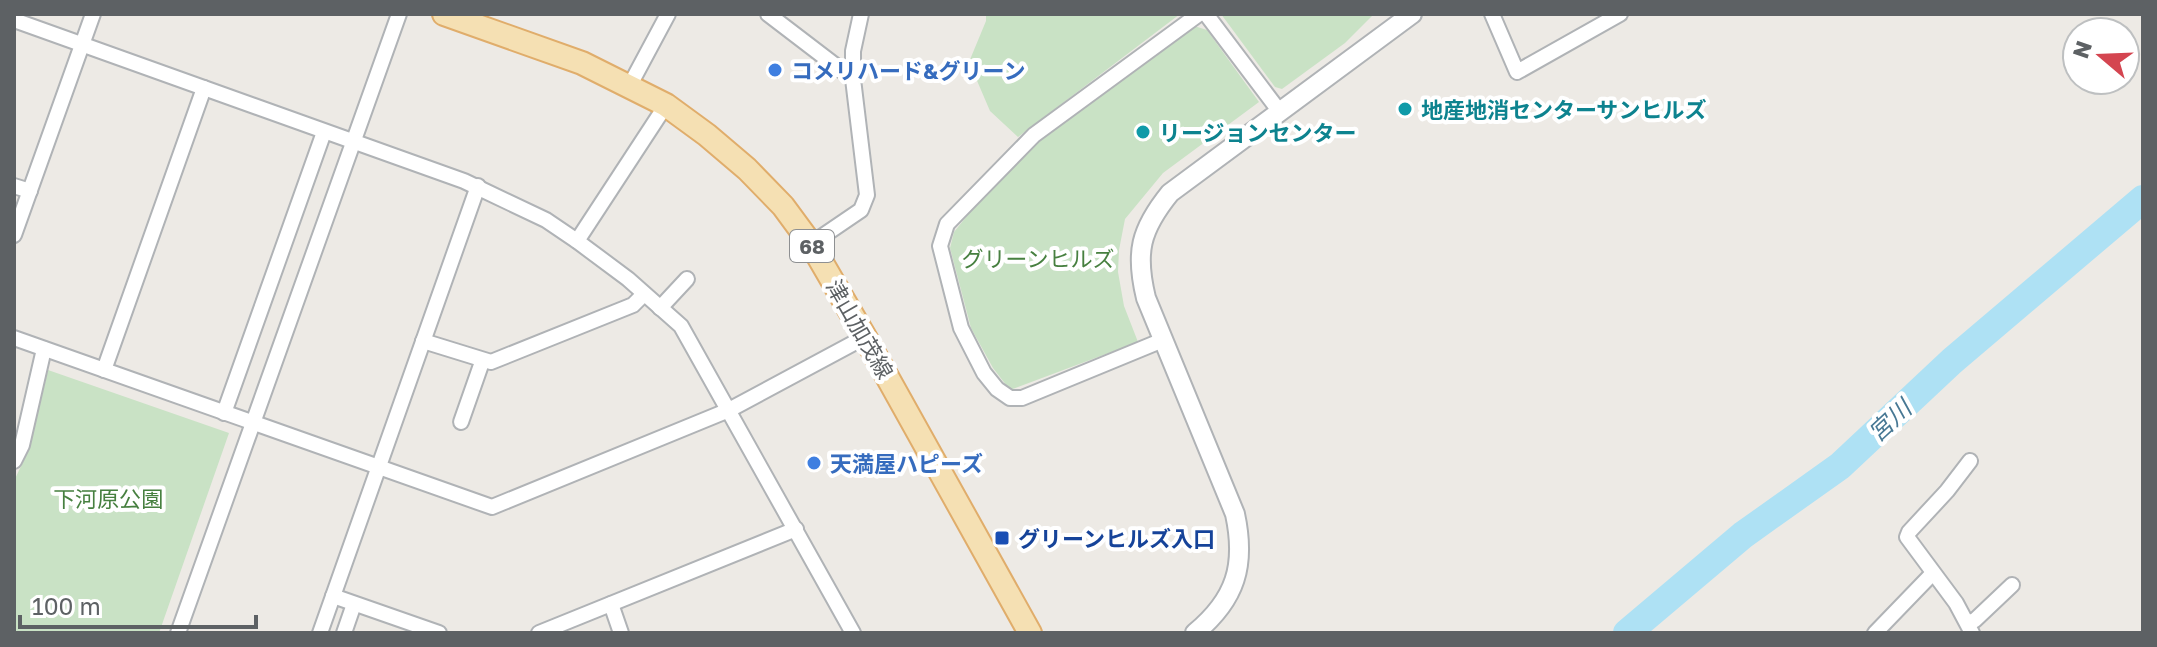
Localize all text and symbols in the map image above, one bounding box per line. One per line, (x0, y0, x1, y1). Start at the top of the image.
north arrow (2061, 16, 2141, 96)
text: N (2066, 37, 2097, 62)
place label: コメリハード&グリーン (791, 57, 1026, 84)
marker: コメリハード&グリーン (766, 61, 784, 79)
place label: 地産地消センターサンヒルズ (1421, 96, 1707, 123)
marker: 地産地消センターサンヒルズ (1396, 100, 1414, 118)
place label: リージョンセンター (1159, 119, 1357, 146)
marker: リージョンセンター (1134, 123, 1152, 141)
road number: 68 (790, 230, 834, 262)
park label: グリーンヒルズ (962, 245, 1114, 272)
street label: 津山加茂線 (821, 275, 899, 383)
water label: 宮川 (1862, 391, 1919, 447)
place label: 天満屋ハピーズ (830, 450, 983, 477)
marker: 天満屋ハピーズ (805, 454, 823, 472)
park label: 下河原公園 (53, 485, 163, 512)
place label: グリーンヒルズ入口 (1018, 525, 1215, 552)
marker: グリーンヒルズ入口 (993, 529, 1011, 547)
scale bar (20, 579, 256, 629)
text: 100 m (32, 591, 101, 620)

